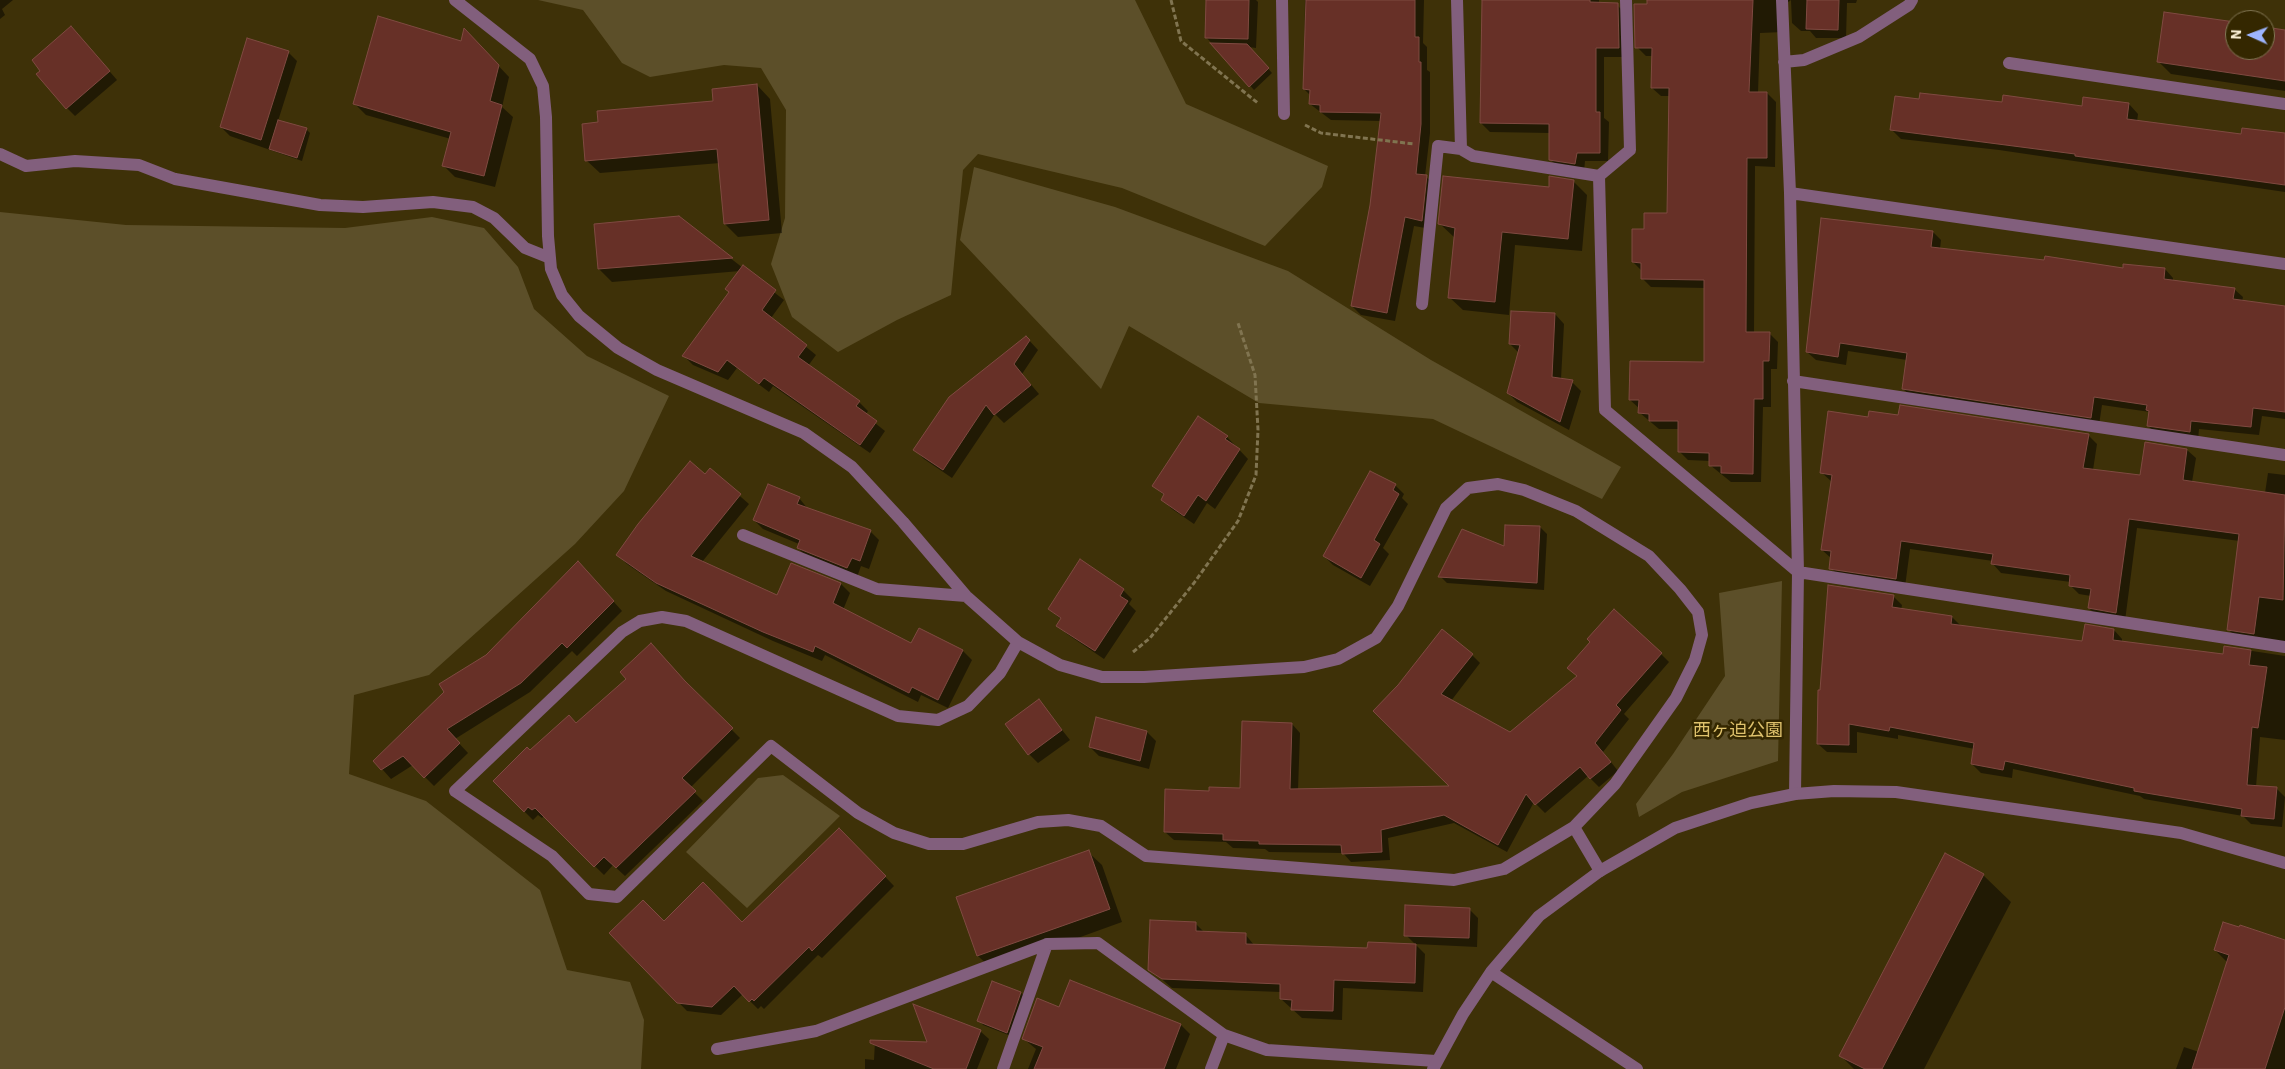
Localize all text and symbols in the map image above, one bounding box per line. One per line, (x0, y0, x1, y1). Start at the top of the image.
north arrow (2225, 10, 2275, 60)
text: N (2227, 29, 2245, 40)
park label: 西ヶ迫公園 (1693, 720, 1783, 742)

